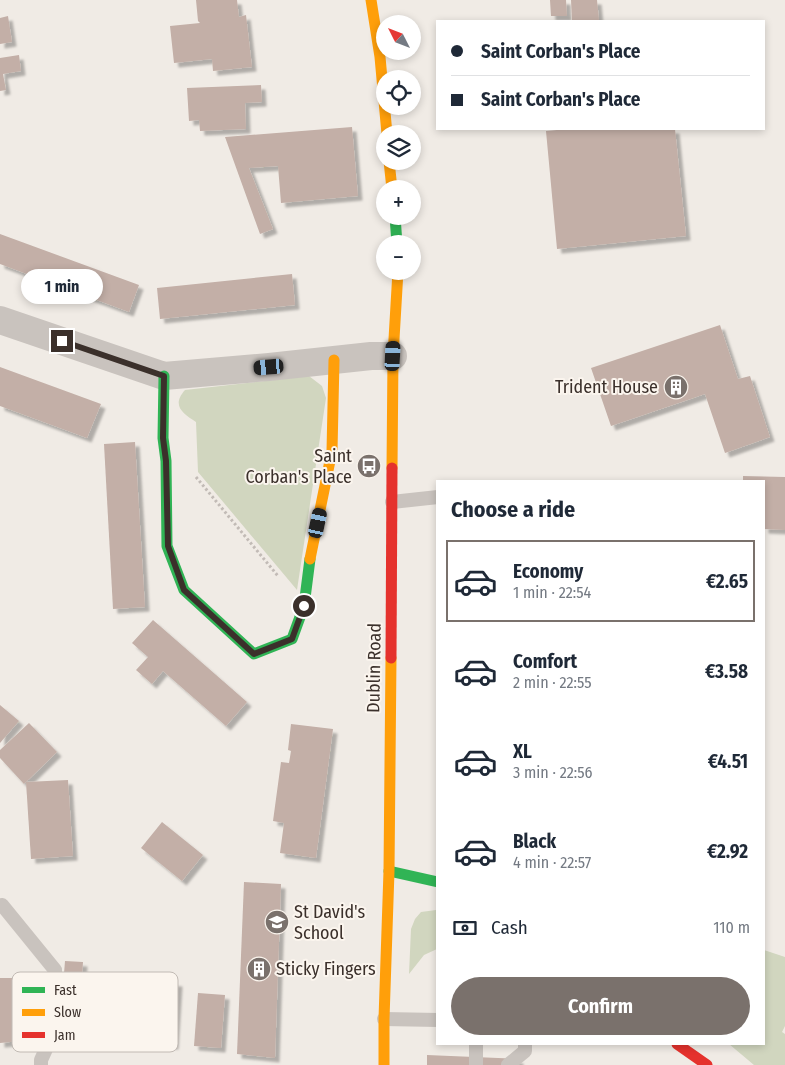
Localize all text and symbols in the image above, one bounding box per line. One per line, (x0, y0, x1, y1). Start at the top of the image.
north arrow (376, 15, 421, 60)
map controls (376, 15, 421, 280)
text: Saint Corban's Place (481, 40, 640, 63)
button: locate (376, 70, 421, 115)
text: Saint Corban's Place (481, 88, 640, 111)
button: layers (376, 125, 421, 170)
button: + (376, 180, 421, 225)
button: − (376, 235, 421, 280)
callout: 1 min (21, 268, 103, 304)
text: 1 min (45, 277, 79, 296)
route end (51, 330, 73, 352)
car (384, 341, 401, 371)
car (253, 358, 284, 376)
building icon: Trident House (663, 374, 689, 400)
place label: Trident House (555, 376, 658, 398)
place label: Saint Corban's Place (246, 445, 352, 488)
bus stop icon: Saint Corban's Place (356, 453, 382, 479)
text: Choose a ride (451, 496, 575, 523)
car (307, 507, 328, 539)
icon: car (453, 559, 498, 604)
text: Economy (513, 560, 583, 583)
text: €2.65 (706, 570, 748, 593)
text: 1 min · 22:54 (513, 583, 591, 602)
route start (293, 595, 315, 617)
street label: Dublin Road (362, 623, 386, 713)
icon: car (453, 649, 498, 694)
text: Comfort (513, 650, 577, 673)
text: €3.58 (705, 660, 748, 683)
text: 2 min · 22:55 (513, 673, 592, 692)
icon: car (453, 739, 498, 784)
text: XL (513, 740, 532, 763)
text: €4.51 (708, 750, 748, 773)
text: 3 min · 22:56 (513, 763, 593, 782)
icon: car (453, 829, 498, 874)
text: Black (513, 830, 556, 853)
text: €2.92 (707, 840, 748, 863)
text: 4 min · 22:57 (513, 853, 591, 872)
place label: St David's School (294, 901, 366, 944)
school or university icon: St David's School (264, 909, 290, 935)
icon: cash (451, 914, 479, 942)
text: Cash (491, 916, 528, 939)
text: 110 m (713, 918, 750, 937)
building icon: Sticky Fingers (246, 956, 272, 982)
place label: Sticky Fingers (276, 958, 376, 980)
legend (12, 972, 178, 1052)
button: Confirm (451, 977, 750, 1035)
text: Fast (54, 982, 77, 999)
text: Slow (54, 1004, 81, 1021)
text: Jam (54, 1027, 75, 1044)

